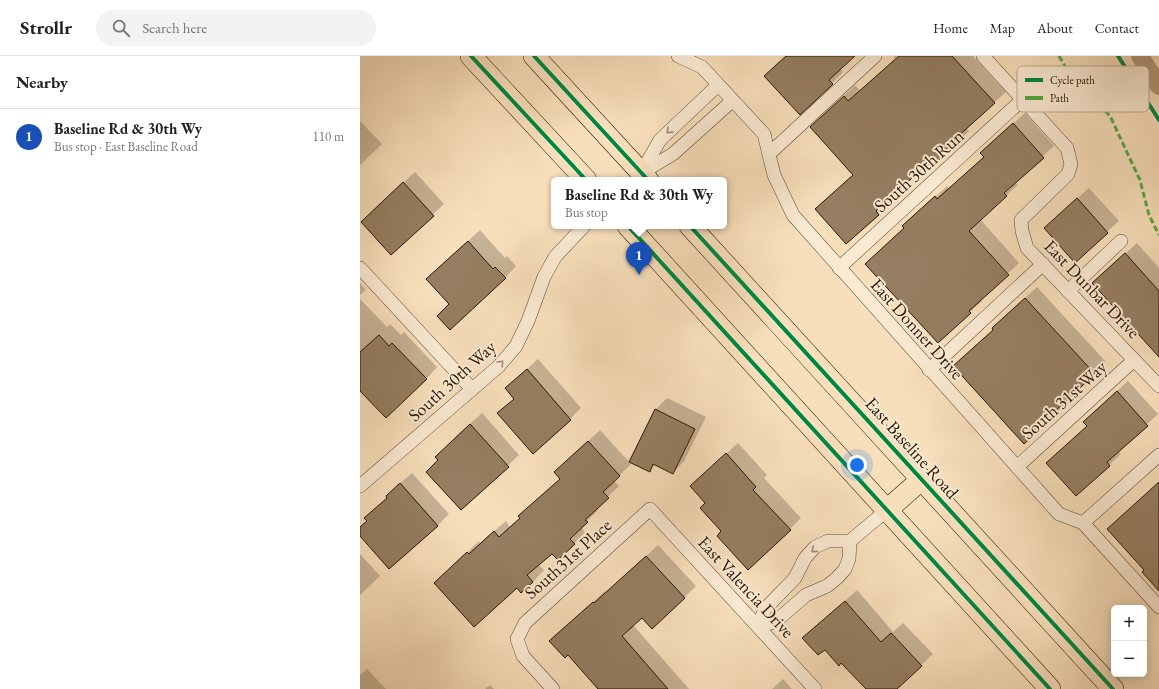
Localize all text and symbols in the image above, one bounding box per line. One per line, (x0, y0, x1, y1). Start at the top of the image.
search box (96, 10, 376, 46)
text: Strollr (20, 15, 72, 40)
icon: search (110, 17, 132, 39)
text: Search here (142, 18, 207, 37)
text: Home (933, 19, 968, 37)
text: Map (990, 19, 1015, 37)
text: About (1037, 19, 1073, 37)
text: Contact (1095, 19, 1139, 37)
legend (1017, 66, 1149, 112)
text: Nearby (16, 71, 68, 93)
text: Cycle path (1050, 73, 1095, 87)
text: Path (1050, 91, 1069, 105)
text: Baseline Rd & 30th Wy (54, 119, 202, 138)
street label: South 30th Run (869, 124, 969, 217)
one-way arrow (666, 127, 674, 134)
text: 1 (26, 128, 32, 145)
text: 110 m (313, 128, 344, 145)
text: Bus stop · East Baseline Road (54, 138, 198, 155)
popup (551, 177, 727, 229)
text: Baseline Rd & 30th Wy (565, 185, 713, 204)
text: Bus stop (565, 204, 608, 221)
street label: East Dunbar Drive (1039, 234, 1145, 343)
pin: 1 (626, 242, 652, 275)
street label: East Donner Drive (866, 273, 969, 384)
street label: South 30th Way (403, 335, 501, 426)
street label: South 31st Way (1016, 355, 1111, 444)
one-way arrow (497, 360, 504, 368)
street label: East Baseline Road (861, 392, 965, 504)
your location (847, 455, 867, 475)
street label: South31st Place (519, 513, 616, 604)
street label: East Valencia Drive (693, 531, 800, 642)
one-way arrow (811, 545, 819, 552)
map controls (1111, 605, 1147, 677)
button: + (1111, 605, 1147, 641)
button: − (1111, 641, 1147, 677)

